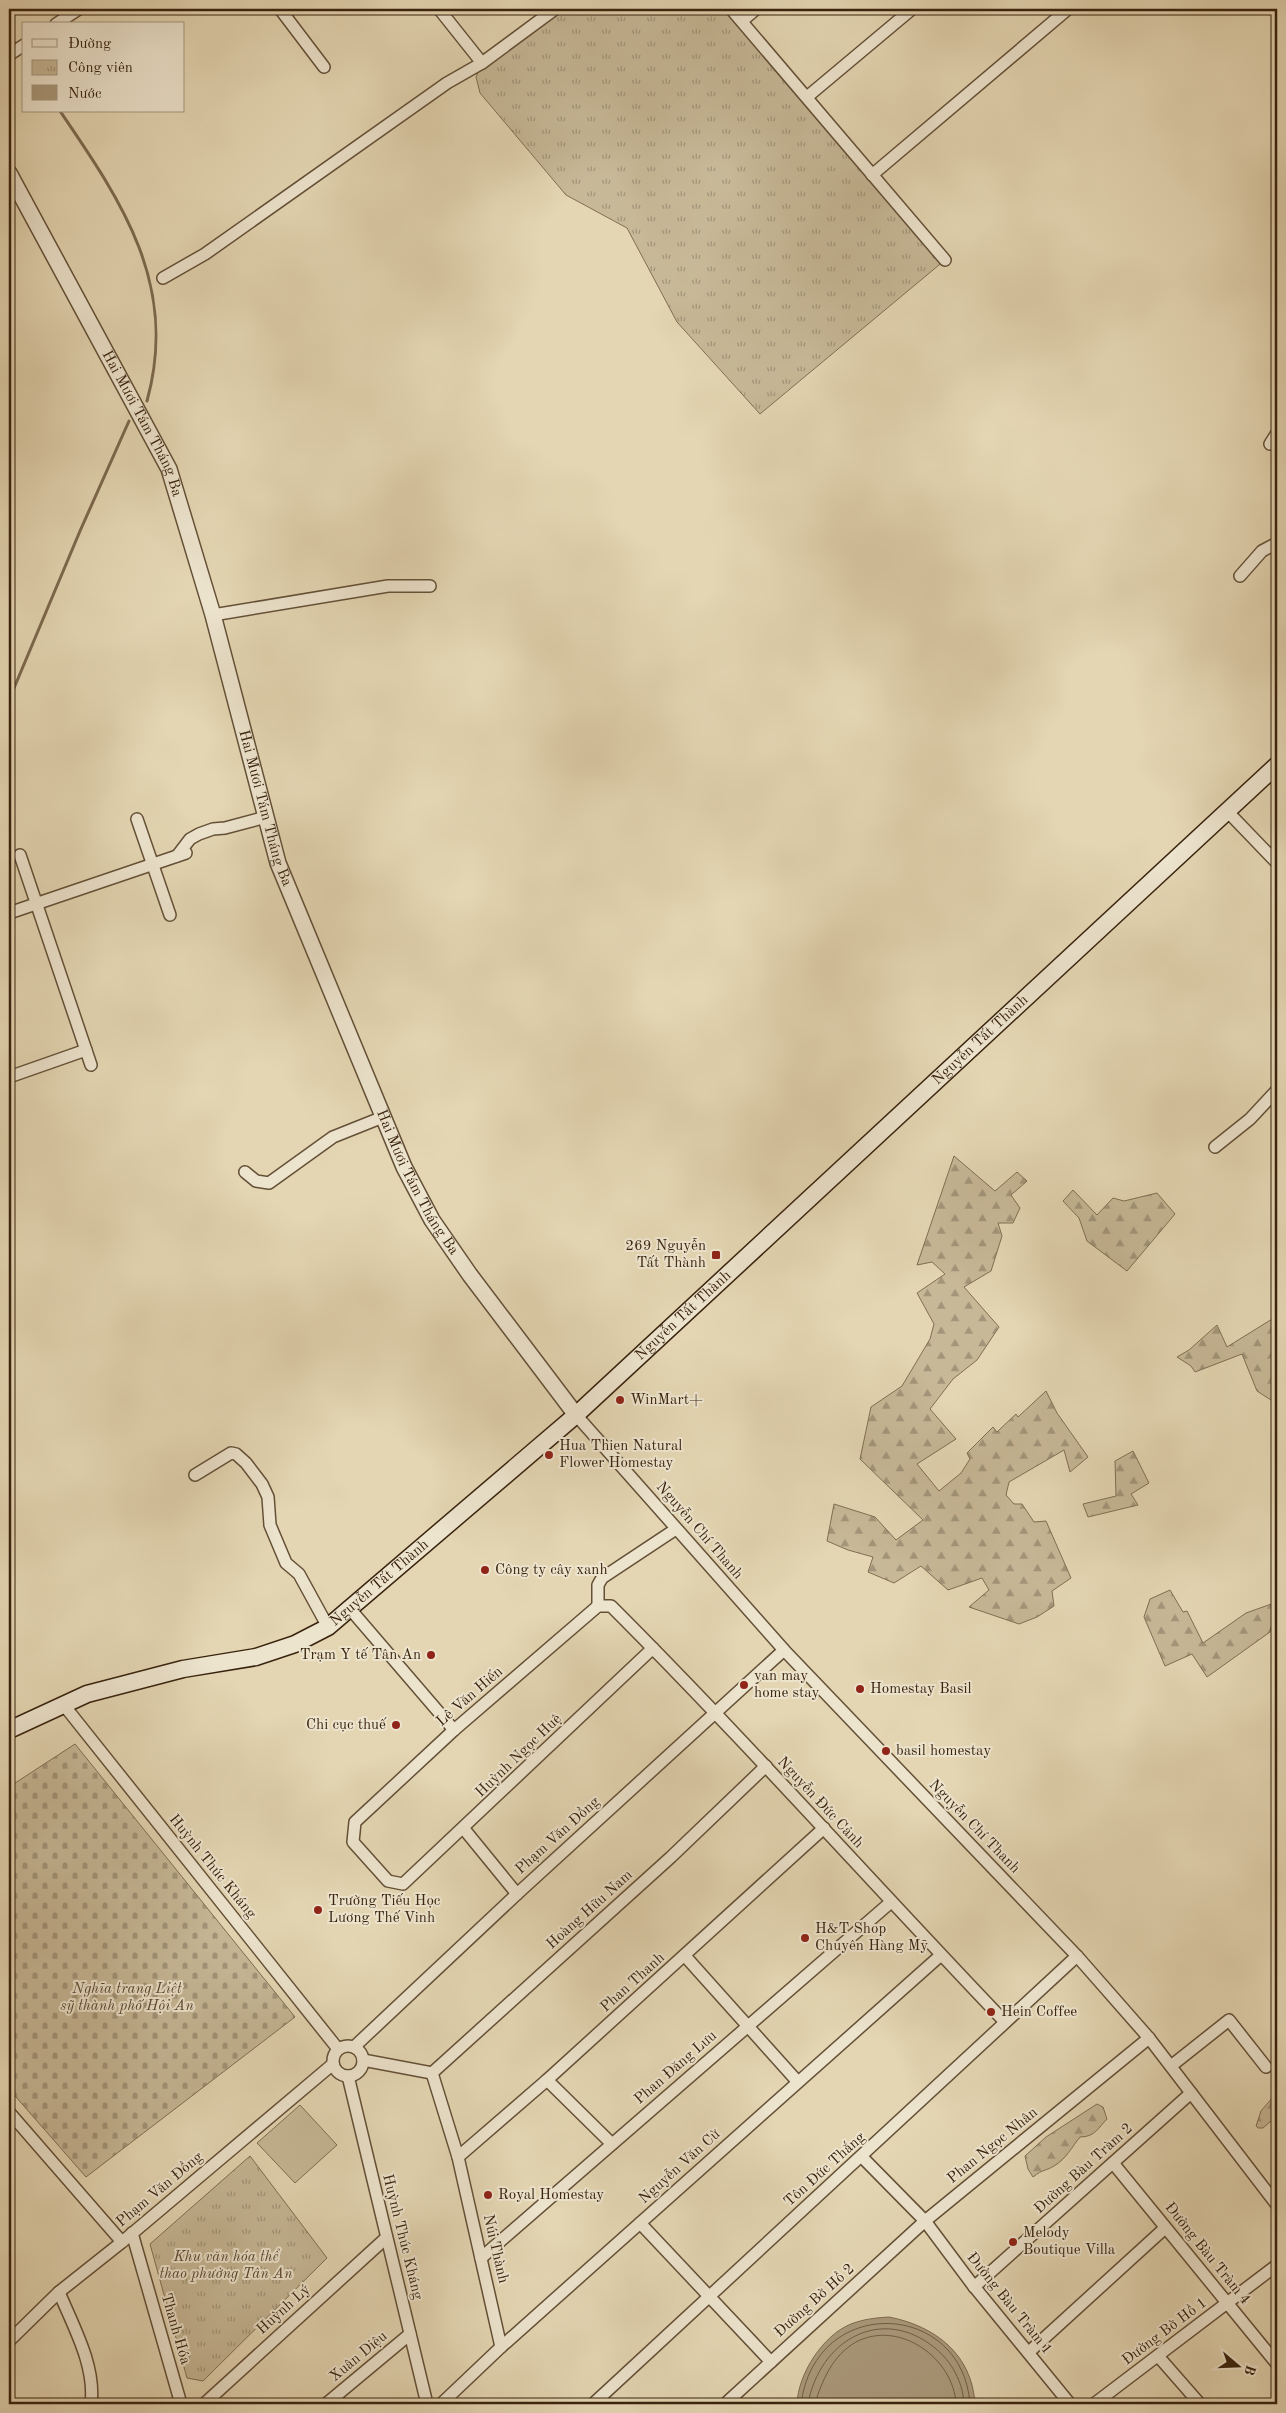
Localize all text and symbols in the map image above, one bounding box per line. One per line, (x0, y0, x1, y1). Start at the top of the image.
legend (22, 22, 185, 112)
text: Đường (68, 37, 111, 52)
text: Công viên (68, 61, 133, 76)
text: Nước (68, 87, 102, 102)
street label: Hai Mươi Tám Tháng Ba (99, 348, 185, 499)
street label: Hai Mươi Tám Tháng Ba (236, 728, 295, 889)
street label: Nguyễn Tất Thành (930, 992, 1031, 1088)
street label: Hai Mươi Tám Tháng Ba (374, 1107, 462, 1258)
place label: 269 Nguyễn Tất Thành (625, 1238, 706, 1271)
marker: 269 Nguyễn Tất Thành (710, 1249, 722, 1261)
street label: Nguyễn Tất Thành (633, 1268, 734, 1363)
place label: WinMart+ (630, 1393, 703, 1408)
marker: WinMart+ (614, 1394, 626, 1406)
place label: Hua Thien Natural Flower Homestay (559, 1439, 682, 1471)
marker: Hua Thien Natural Flower Homestay (543, 1449, 555, 1461)
street label: Nguyễn Chí Thanh (653, 1479, 746, 1583)
street label: Nguyễn Tất Thành (327, 1537, 432, 1629)
place label: Công ty cây xanh (495, 1563, 608, 1578)
marker: Công ty cây xanh (479, 1564, 491, 1576)
place label: Trạm Y tế Tân An (300, 1647, 421, 1663)
marker: Trạm Y tế Tân An (425, 1649, 437, 1661)
street label: Lê Văn Hiến (433, 1664, 506, 1730)
place label: van may home stay (754, 1669, 820, 1701)
marker: van may home stay (738, 1679, 750, 1691)
place label: Homestay Basil (870, 1682, 972, 1697)
marker: Homestay Basil (854, 1683, 866, 1695)
street label: Huỳnh Ngọc Huệ (473, 1711, 565, 1801)
place label: Chi cục thuế (306, 1717, 387, 1733)
marker: Chi cục thuế (390, 1719, 402, 1731)
place label: basil homestay (896, 1744, 991, 1759)
marker: basil homestay (880, 1745, 892, 1757)
street label: Nguyễn Đức Cảnh (774, 1754, 867, 1851)
street label: Nguyễn Chí Thanh (926, 1777, 1023, 1877)
street label: Phạm Văn Đồng (512, 1793, 603, 1878)
street label: Huỳnh Thúc Kháng (166, 1812, 258, 1922)
street label: Hoàng Hữu Nam (544, 1868, 636, 1952)
place label: Trường Tiếu Học Lương Thế Vinh (328, 1893, 441, 1926)
marker: Trường Tiếu Học Lương Thế Vinh (312, 1904, 324, 1916)
place label: H&T Shop Chuyên Hàng Mỹ (815, 1922, 928, 1954)
marker: H&T Shop Chuyên Hàng Mỹ (799, 1932, 811, 1944)
street label: Phan Thanh (598, 1950, 668, 2016)
park label: Nghĩa trang Liệt sỹ thành phố Hội An (60, 1982, 194, 2014)
place label: Hein Coffee (1001, 2005, 1077, 2020)
marker: Hein Coffee (985, 2006, 997, 2018)
street label: Phan Đăng Lưu (632, 2028, 720, 2108)
street label: Phan Ngọc Nhân (945, 2105, 1041, 2187)
street label: Đường Bàu Tràm 2 (1032, 2121, 1136, 2217)
street label: Nguyễn Văn Cừ (636, 2126, 724, 2207)
street label: Tôn Đức Thắng (780, 2128, 868, 2210)
street label: Phạm Văn Đồng (113, 2148, 206, 2230)
street label: Huỳnh Thúc Kháng (379, 2173, 425, 2301)
place label: Royal Homestay (498, 2188, 604, 2203)
marker: Royal Homestay (482, 2189, 494, 2201)
street label: Đường Bàu Tràm 4 (1161, 2200, 1253, 2308)
street label: Núi Thành (480, 2213, 510, 2285)
place label: Melody Boutique Villa (1023, 2226, 1116, 2258)
marker: Melody Boutique Villa (1007, 2236, 1019, 2248)
park label: Khu văn hóa thể thao phường Tân An (159, 2248, 293, 2282)
street label: Đường Bàu Tràm 1 (963, 2250, 1055, 2358)
street label: Đường Bờ Hồ 2 (771, 2260, 858, 2341)
street label: Huỳnh Lý (254, 2282, 314, 2338)
street label: Thanh Hóa (158, 2292, 192, 2367)
street label: Đường Bờ Hồ 1 (1119, 2294, 1210, 2369)
street label: Xuân Diệu (328, 2329, 390, 2385)
north arrow (1214, 2340, 1264, 2390)
text: B (1241, 2363, 1258, 2377)

